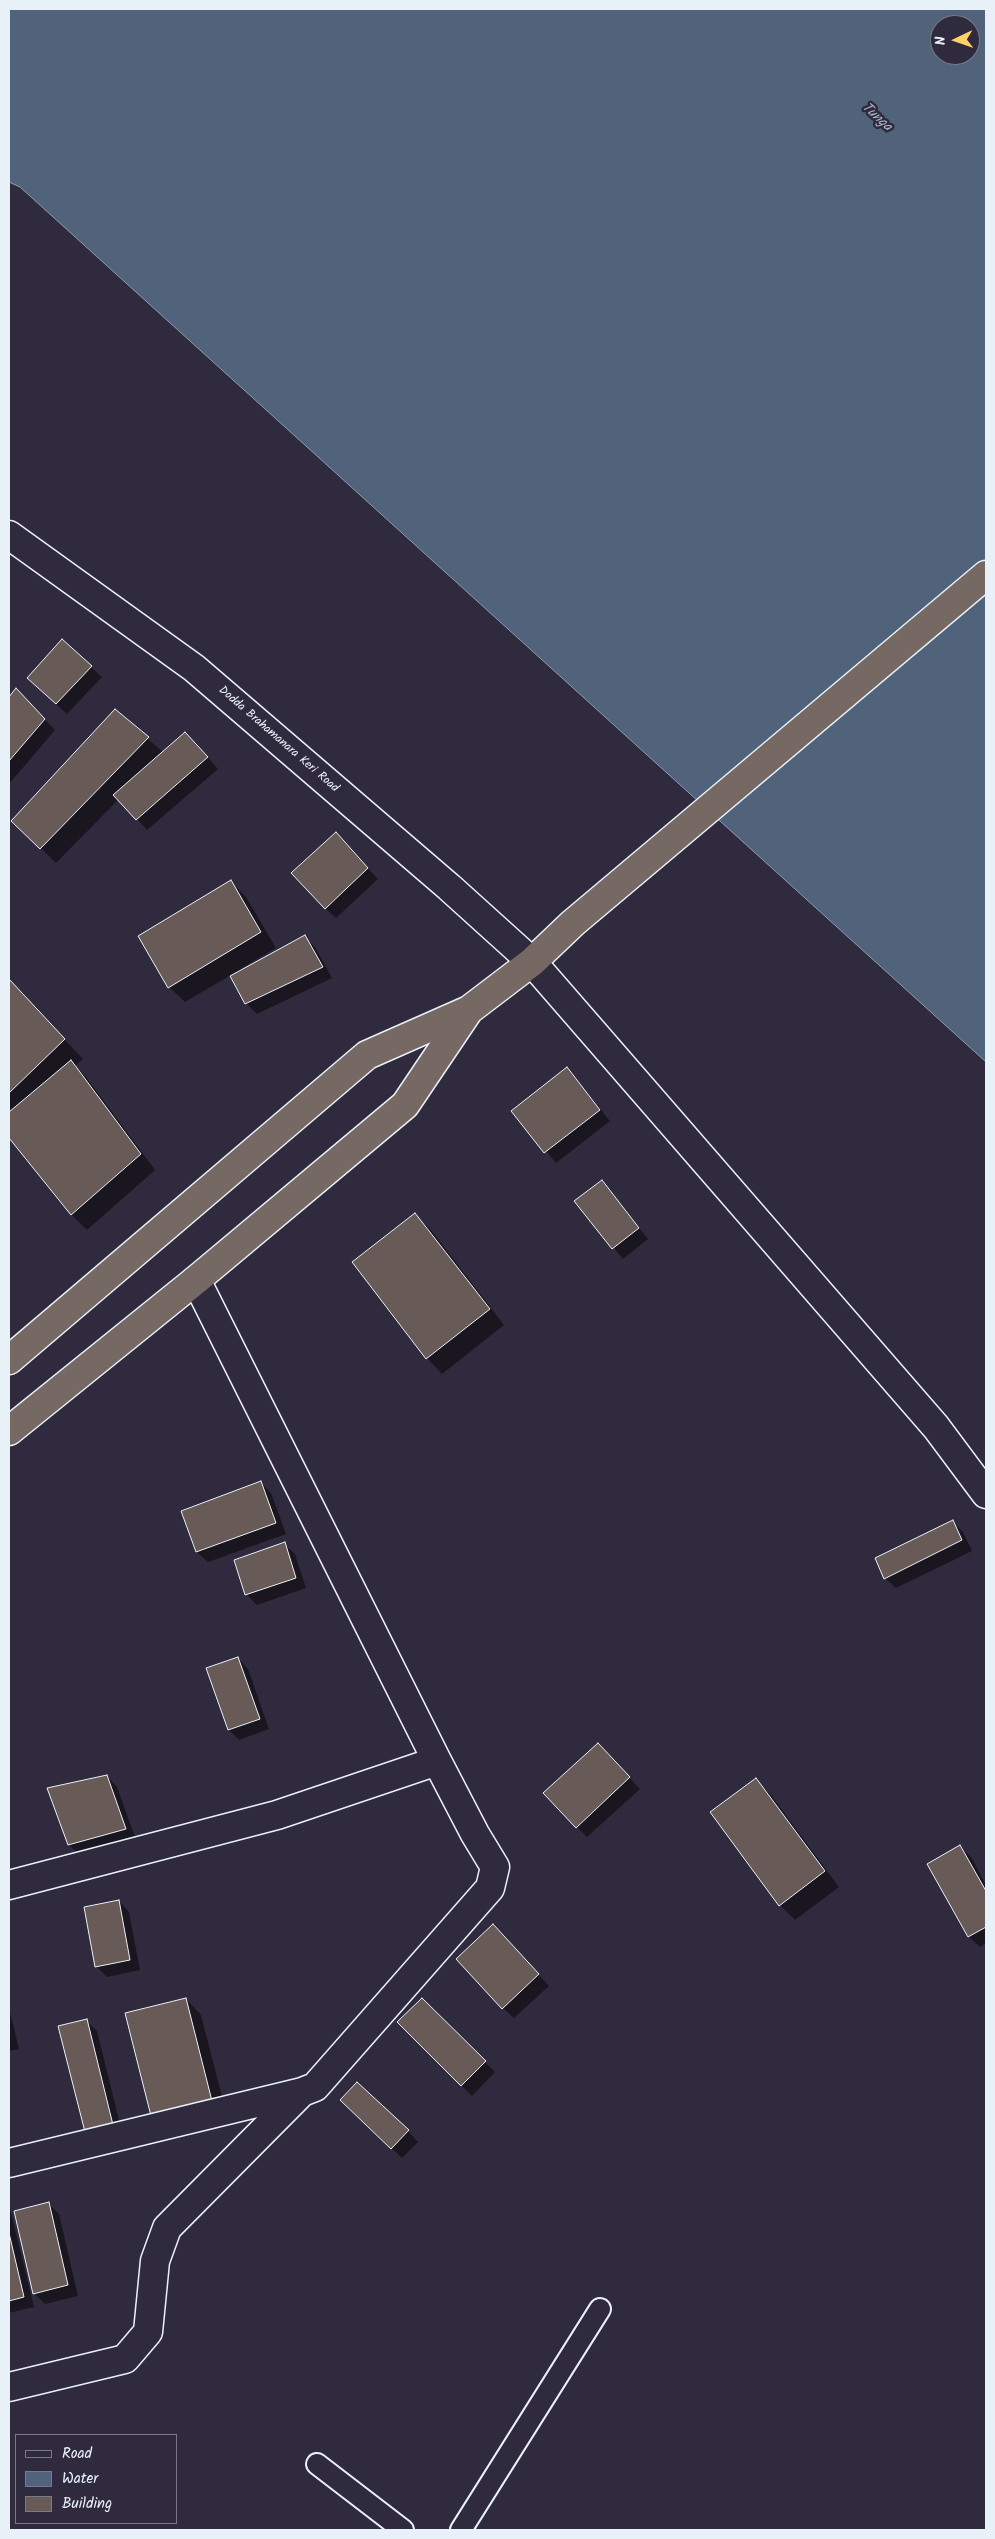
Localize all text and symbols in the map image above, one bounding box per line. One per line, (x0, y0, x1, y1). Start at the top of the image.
north arrow (930, 15, 980, 65)
text: N (930, 36, 952, 46)
water label: Tunga (857, 100, 895, 136)
street label: Dodda Brahamanara Keri Road (215, 684, 341, 796)
legend (15, 2434, 178, 2524)
text: Road (62, 2442, 92, 2466)
text: Water (62, 2467, 98, 2491)
text: Building (62, 2492, 112, 2516)

